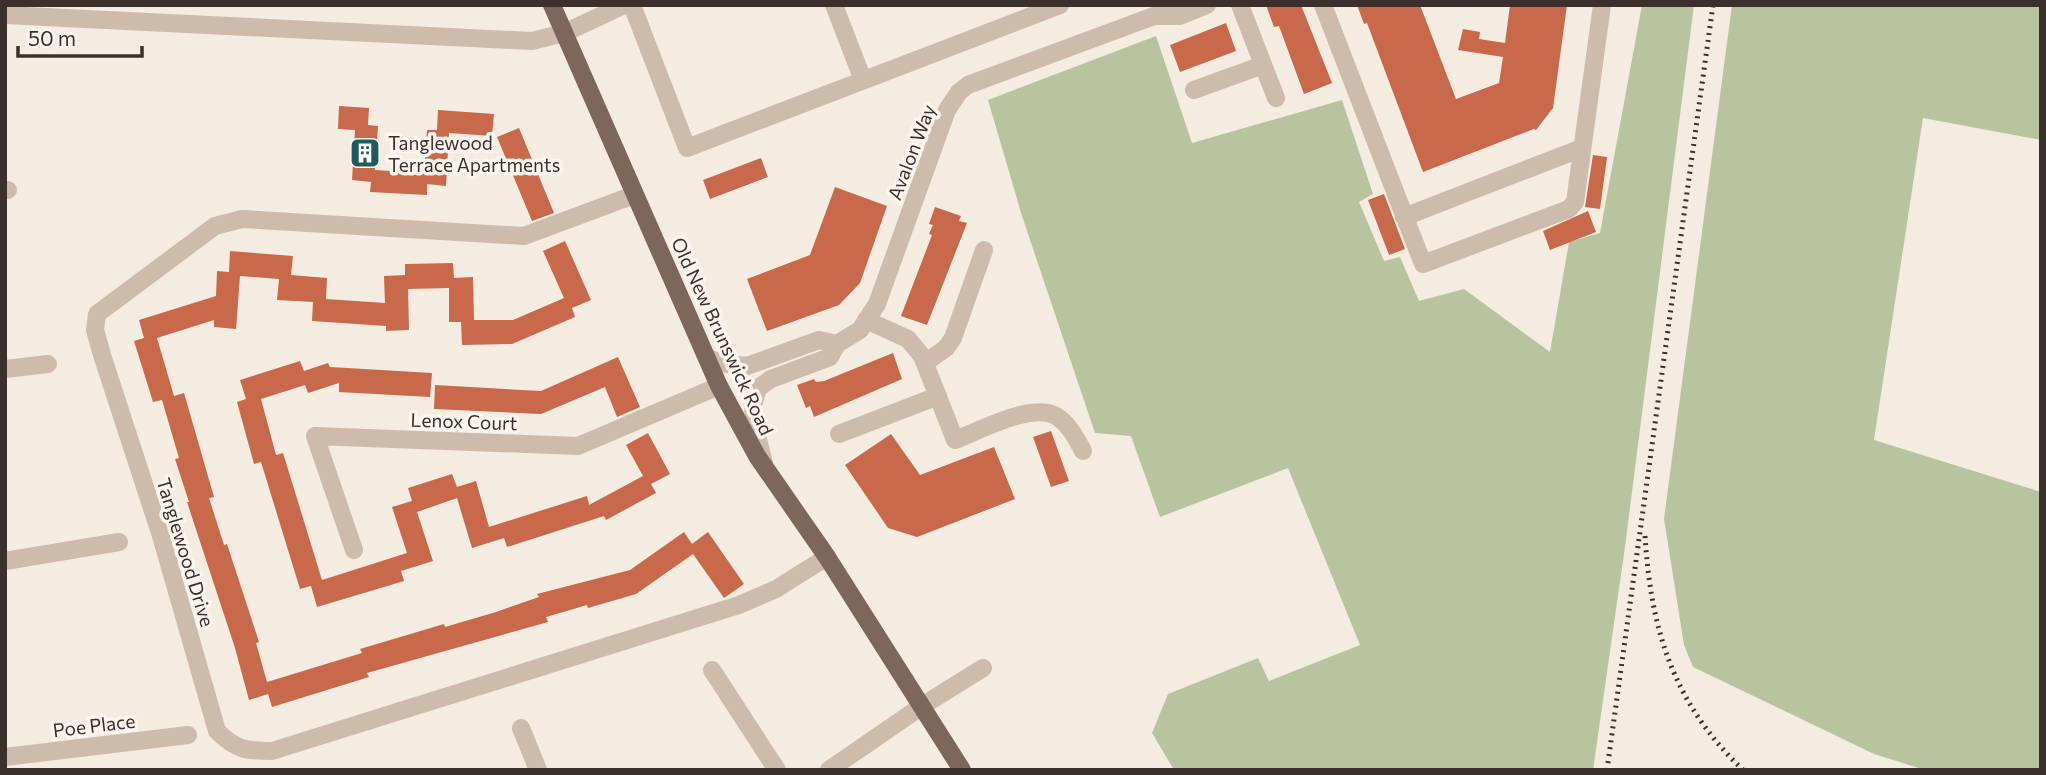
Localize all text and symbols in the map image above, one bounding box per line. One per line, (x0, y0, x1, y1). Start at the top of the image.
scale bar (18, 14, 142, 58)
text: 50 m (28, 25, 76, 50)
street label: Avalon Way (882, 101, 940, 203)
place label: Tanglewood Terrace Apartments (388, 131, 560, 176)
building icon: Tanglewood Terrace Apartments (348, 136, 382, 170)
street label: Old New Brunswick Road (667, 233, 779, 439)
street label: Lenox Court (410, 408, 518, 434)
street label: Tanglewood Drive (152, 475, 220, 629)
street label: Poe Place (52, 709, 136, 741)

